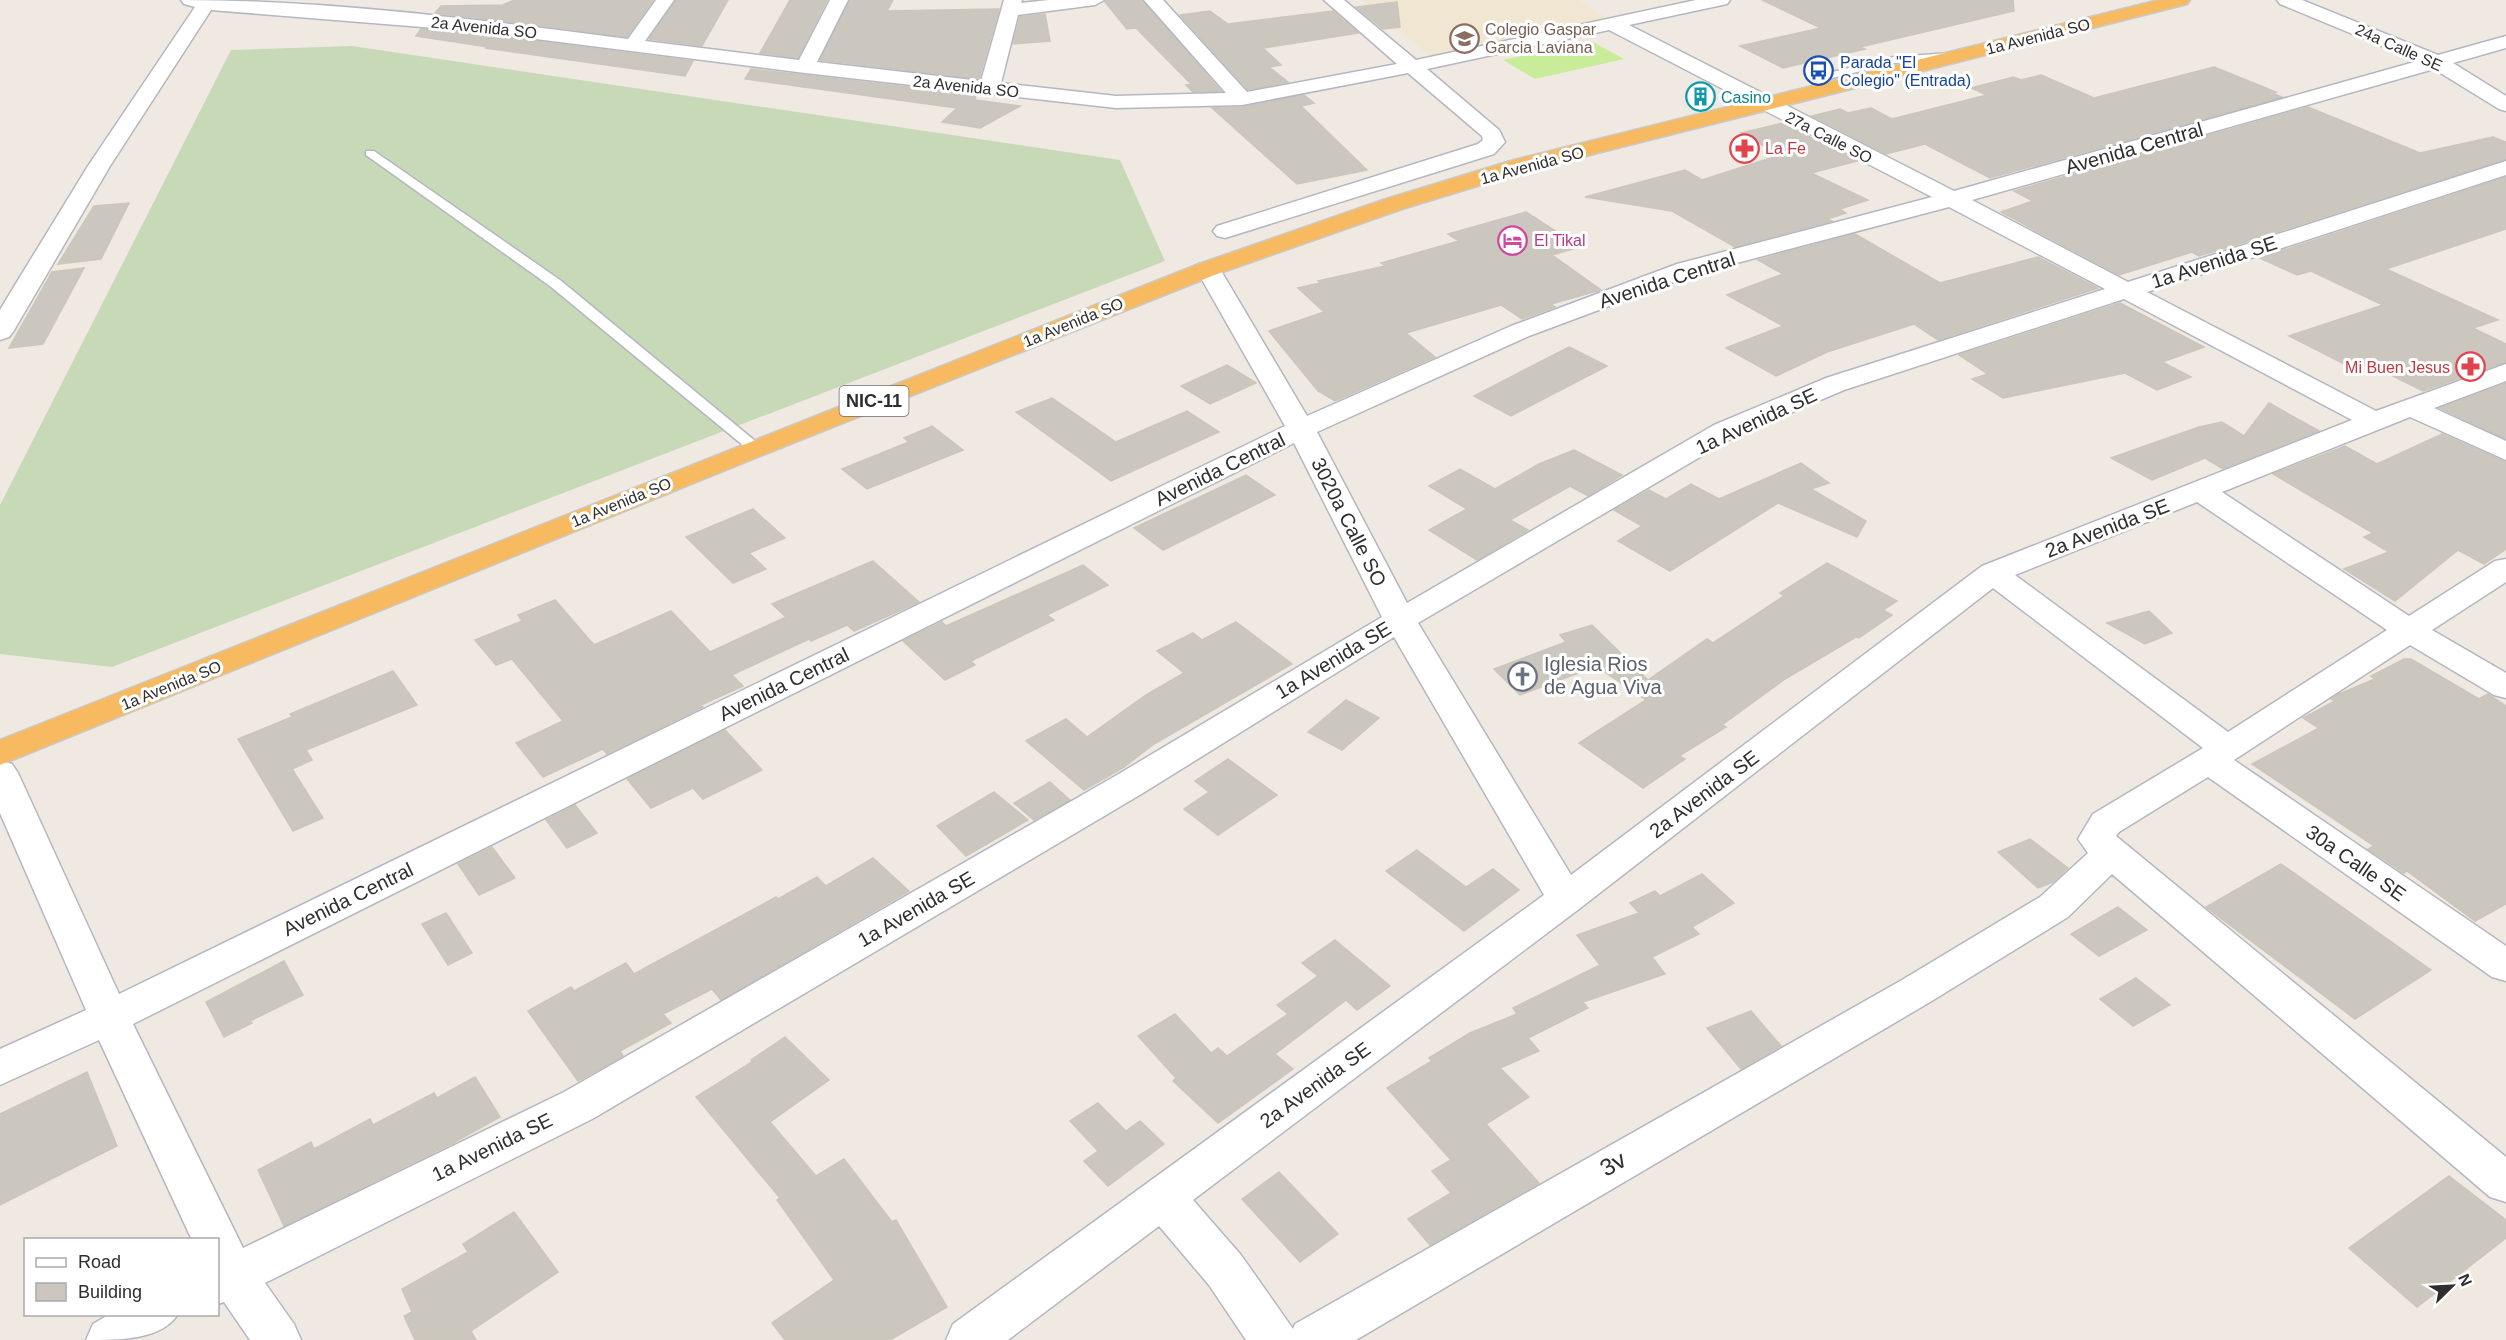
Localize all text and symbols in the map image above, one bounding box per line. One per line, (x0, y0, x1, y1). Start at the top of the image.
street label: 2a Avenida SO (430, 13, 538, 42)
street label: 1a Avenida SO (1984, 15, 2092, 58)
place label: Colegio Gaspar Garcia Laviana (1485, 21, 1597, 56)
street label: 24a Calle SE (2353, 21, 2445, 74)
school or university icon: Colegio Gaspar Garcia Laviana (1448, 22, 1480, 54)
place label: Parada "El Colegio" (Entrada) (1840, 54, 1971, 89)
bus stop icon: Parada "El Colegio" (Entrada) (1803, 55, 1835, 87)
street label: 2a Avenida SO (912, 72, 1020, 101)
building icon: Casino (1684, 81, 1716, 113)
place label: Casino (1721, 89, 1771, 106)
street label: 27a Calle SO (1783, 108, 1875, 167)
street label: Avenida Central (2063, 118, 2205, 178)
pharmacy icon: La Fe (1728, 132, 1760, 164)
place label: La Fe (1765, 140, 1806, 157)
street label: 1a Avenida SO (1479, 143, 1586, 187)
hotel icon: El Tikal (1497, 224, 1529, 256)
street label: 1a Avenida SE (2148, 231, 2280, 293)
place label: El Tikal (1534, 232, 1586, 249)
street label: Avenida Central (1596, 248, 1738, 312)
street label: 1a Avenida SO (1021, 295, 1126, 350)
pharmacy icon: Mi Buen Jesus (2455, 351, 2487, 383)
place label: Mi Buen Jesus (2345, 359, 2450, 376)
street label: 1a Avenida SE (1692, 383, 1820, 459)
road number: NIC-11 (840, 386, 908, 416)
street label: Avenida Central (1151, 428, 1289, 510)
street label: 3020a Calle SO (1307, 454, 1391, 590)
street label: 1a Avenida SO (569, 475, 674, 530)
street label: 2a Avenida SE (2042, 494, 2172, 562)
street label: 1a Avenida SE (1271, 617, 1395, 703)
street label: Avenida Central (715, 643, 853, 725)
place label: Iglesia Rios de Agua Viva (1544, 653, 1662, 698)
street label: 1a Avenida SO (119, 658, 224, 713)
church icon: Iglesia Rios de Agua Viva (1507, 660, 1539, 692)
street label: 2a Avenida SE (1645, 746, 1763, 842)
street label: 30a Calle SE (2302, 821, 2410, 905)
street label: Avenida Central (279, 858, 417, 940)
street label: 1a Avenida SE (854, 867, 978, 951)
street label: 2a Avenida SE (1256, 1038, 1374, 1132)
street label: 1a Avenida SE (428, 1108, 556, 1186)
street label: 3v (1595, 1146, 1630, 1182)
legend (24, 1238, 219, 1316)
text: Road (78, 1252, 121, 1272)
north arrow (2422, 1256, 2482, 1316)
text: N (2455, 1271, 2475, 1289)
text: Building (78, 1282, 142, 1302)

